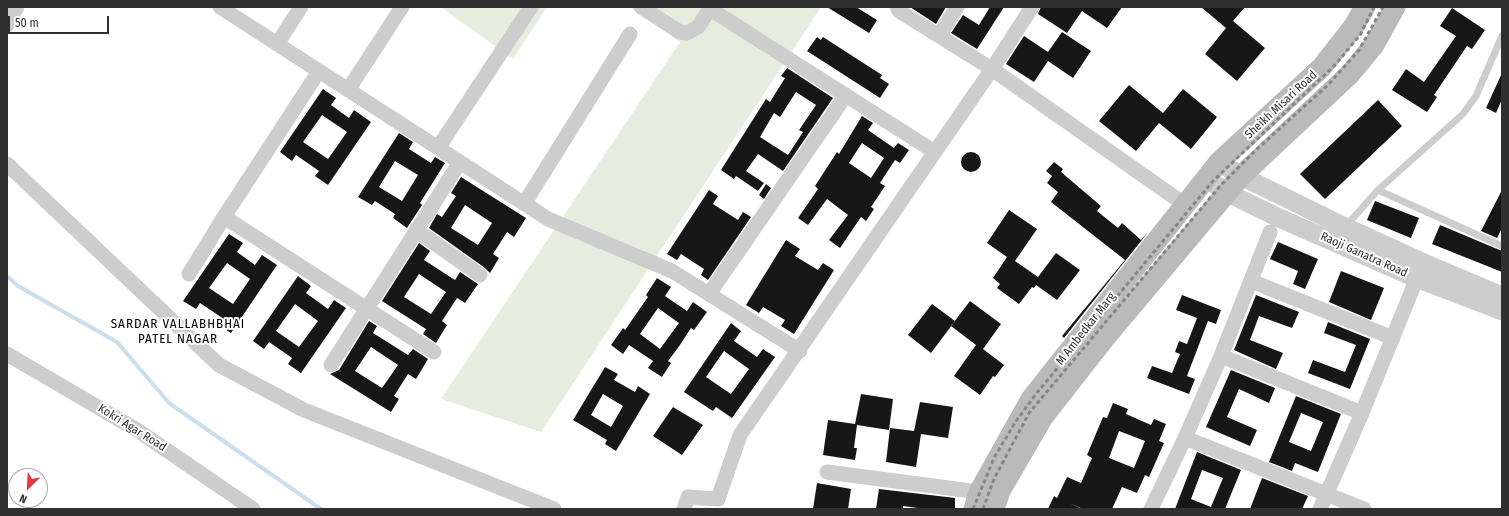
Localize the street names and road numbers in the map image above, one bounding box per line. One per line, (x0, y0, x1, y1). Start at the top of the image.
street label: Sheikh Misari Road (1242, 68, 1320, 142)
street label: Raoji Ganatra Road (1318, 229, 1410, 281)
street label: M Ambedkar Marg (1053, 290, 1119, 368)
street label: Kokri Agar Road (95, 401, 169, 455)

